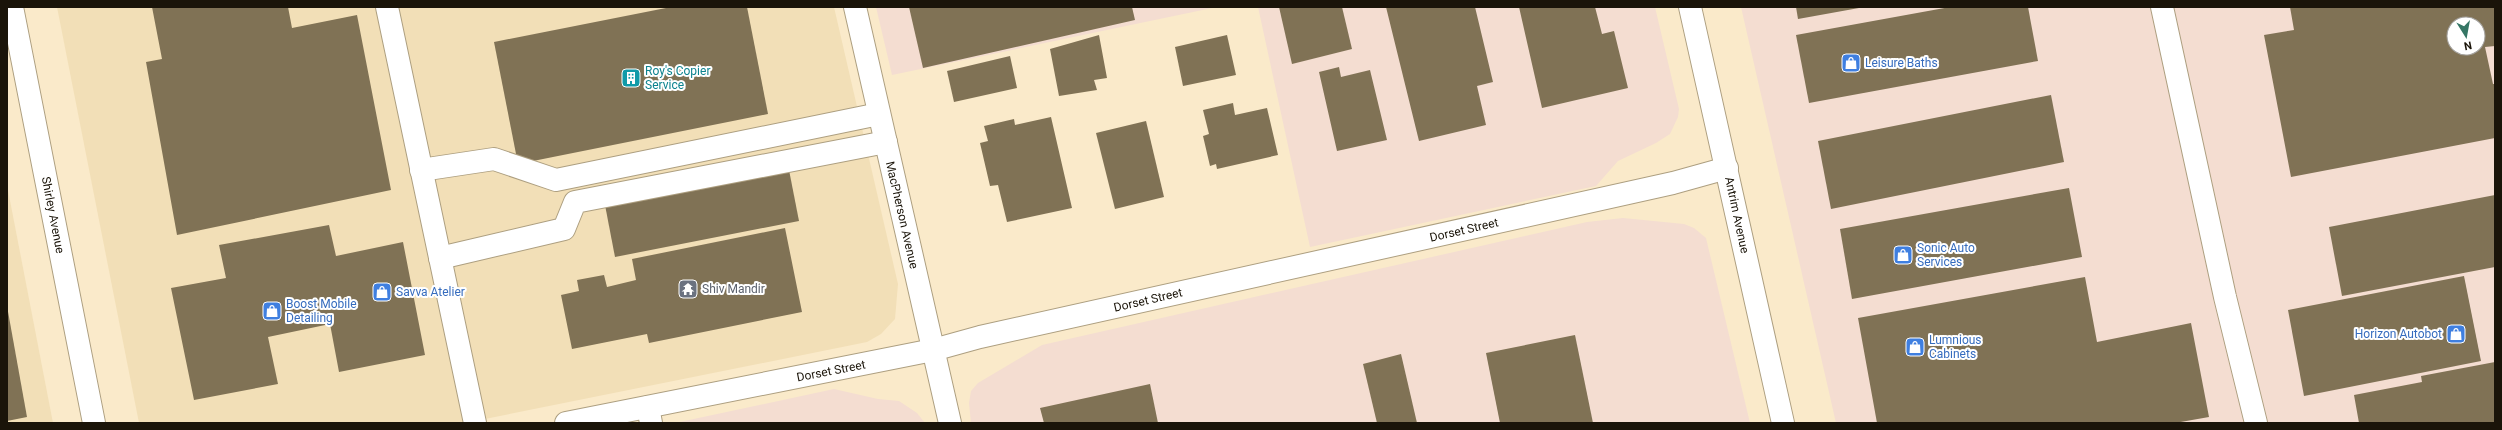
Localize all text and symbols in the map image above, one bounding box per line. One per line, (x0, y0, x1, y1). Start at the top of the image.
north arrow (2446, 16, 2486, 56)
text: N (2463, 38, 2473, 52)
shop icon: Leisure Baths (1840, 52, 1862, 74)
place label: Leisure Baths (1865, 56, 1938, 70)
place label: Roy's Copier Service (645, 64, 710, 92)
building icon: Roy's Copier Service (620, 67, 642, 89)
street label: MacPherson Avenue (883, 160, 921, 270)
street label: Shirley Avenue (39, 175, 67, 255)
street label: Antrim Avenue (1722, 175, 1752, 255)
street label: Dorset Street (1428, 215, 1500, 245)
place label: Sonic Auto Services (1917, 241, 1975, 269)
shop icon: Sonic Auto Services (1892, 244, 1914, 266)
temple icon: Shiv Mandir (677, 278, 699, 300)
shop icon: Savva Atelier (371, 281, 393, 303)
place label: Shiv Mandir (702, 282, 765, 296)
place label: Savva Atelier (396, 285, 465, 299)
street label: Dorset Street (1112, 285, 1184, 315)
place label: Boost Mobile Detailing (286, 297, 357, 325)
shop icon: Boost Mobile Detailing (261, 300, 283, 322)
shop icon: Horizon Autobot (2445, 323, 2467, 345)
place label: Horizon Autobot (2355, 327, 2442, 341)
place label: Lumnious Cabinets (1929, 333, 1982, 361)
shop icon: Lumnious Cabinets (1904, 336, 1926, 358)
street label: Dorset Street (795, 357, 867, 385)

